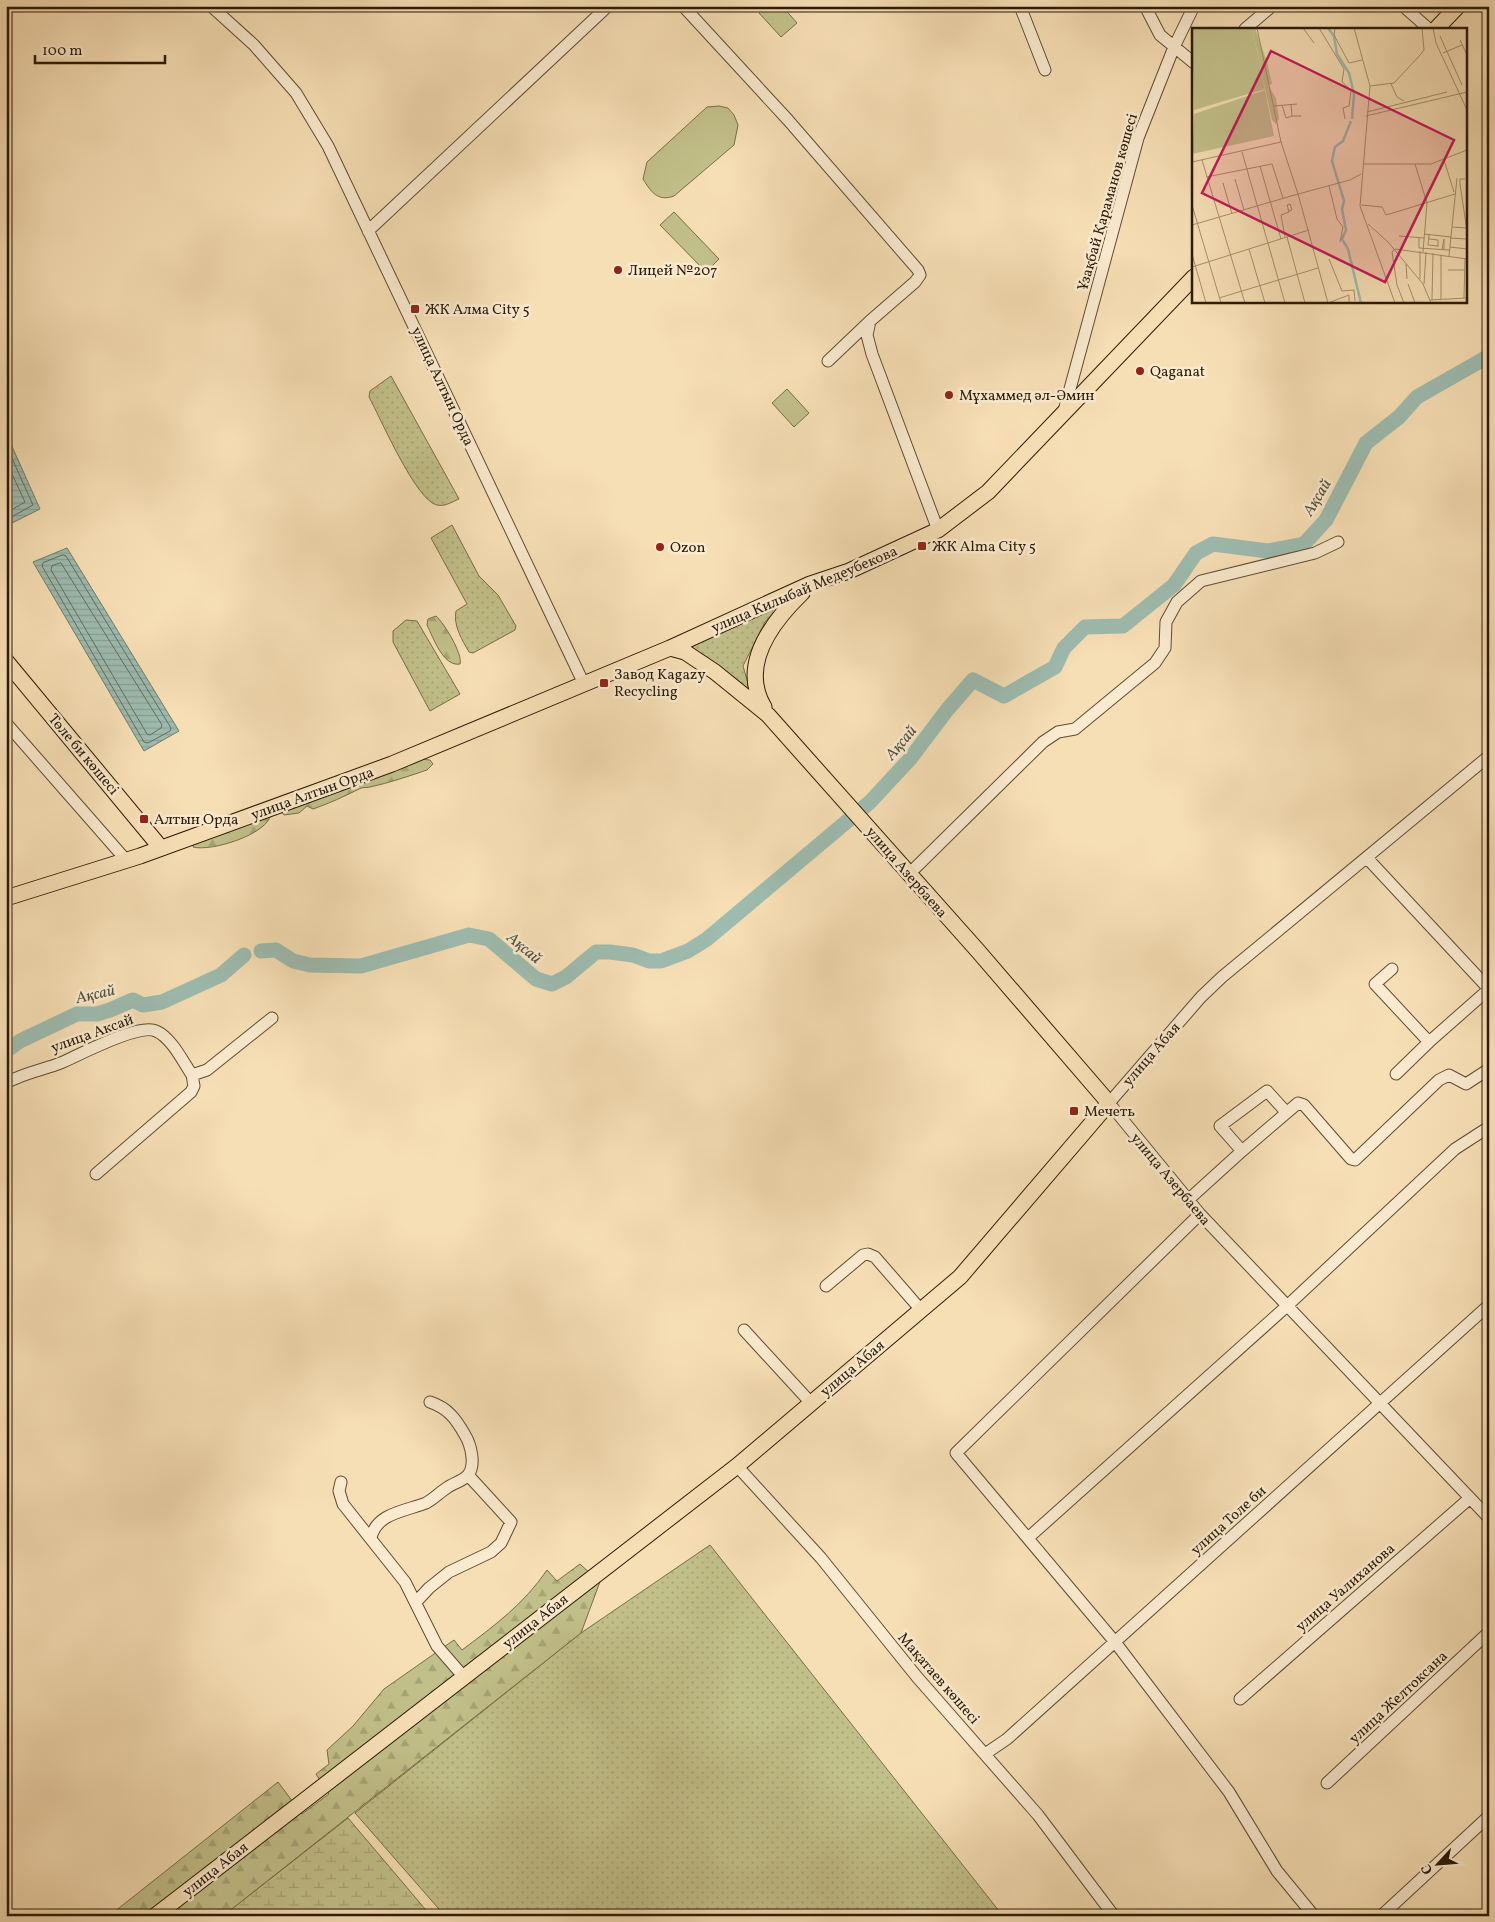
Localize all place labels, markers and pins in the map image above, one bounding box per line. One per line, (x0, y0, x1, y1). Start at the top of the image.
place label: Лицей №207 (628, 261, 718, 282)
marker: Лицей №207 (612, 264, 624, 276)
place label: ЖК Алма City 5 (425, 300, 530, 321)
marker: ЖК Алма City 5 (409, 303, 421, 315)
place label: Qaganat (1150, 362, 1205, 383)
marker: Qaganat (1134, 365, 1146, 377)
place label: Мұхаммед әл-Әмин (959, 386, 1094, 407)
marker: Мұхаммед әл-Әмин (943, 389, 955, 401)
place label: ЖК Alma City 5 (932, 537, 1036, 558)
place label: Ozon (670, 538, 705, 559)
marker: ЖК Alma City 5 (916, 540, 928, 552)
marker: Ozon (654, 541, 666, 553)
place label: Завод Kagazy Recycling (614, 665, 706, 703)
marker: Завод Kagazy Recycling (598, 677, 610, 689)
place label: Алтын Орда (154, 810, 238, 831)
marker: Алтын Орда (138, 813, 150, 825)
place label: Мечеть (1084, 1102, 1135, 1123)
marker: Мечеть (1068, 1105, 1080, 1117)

